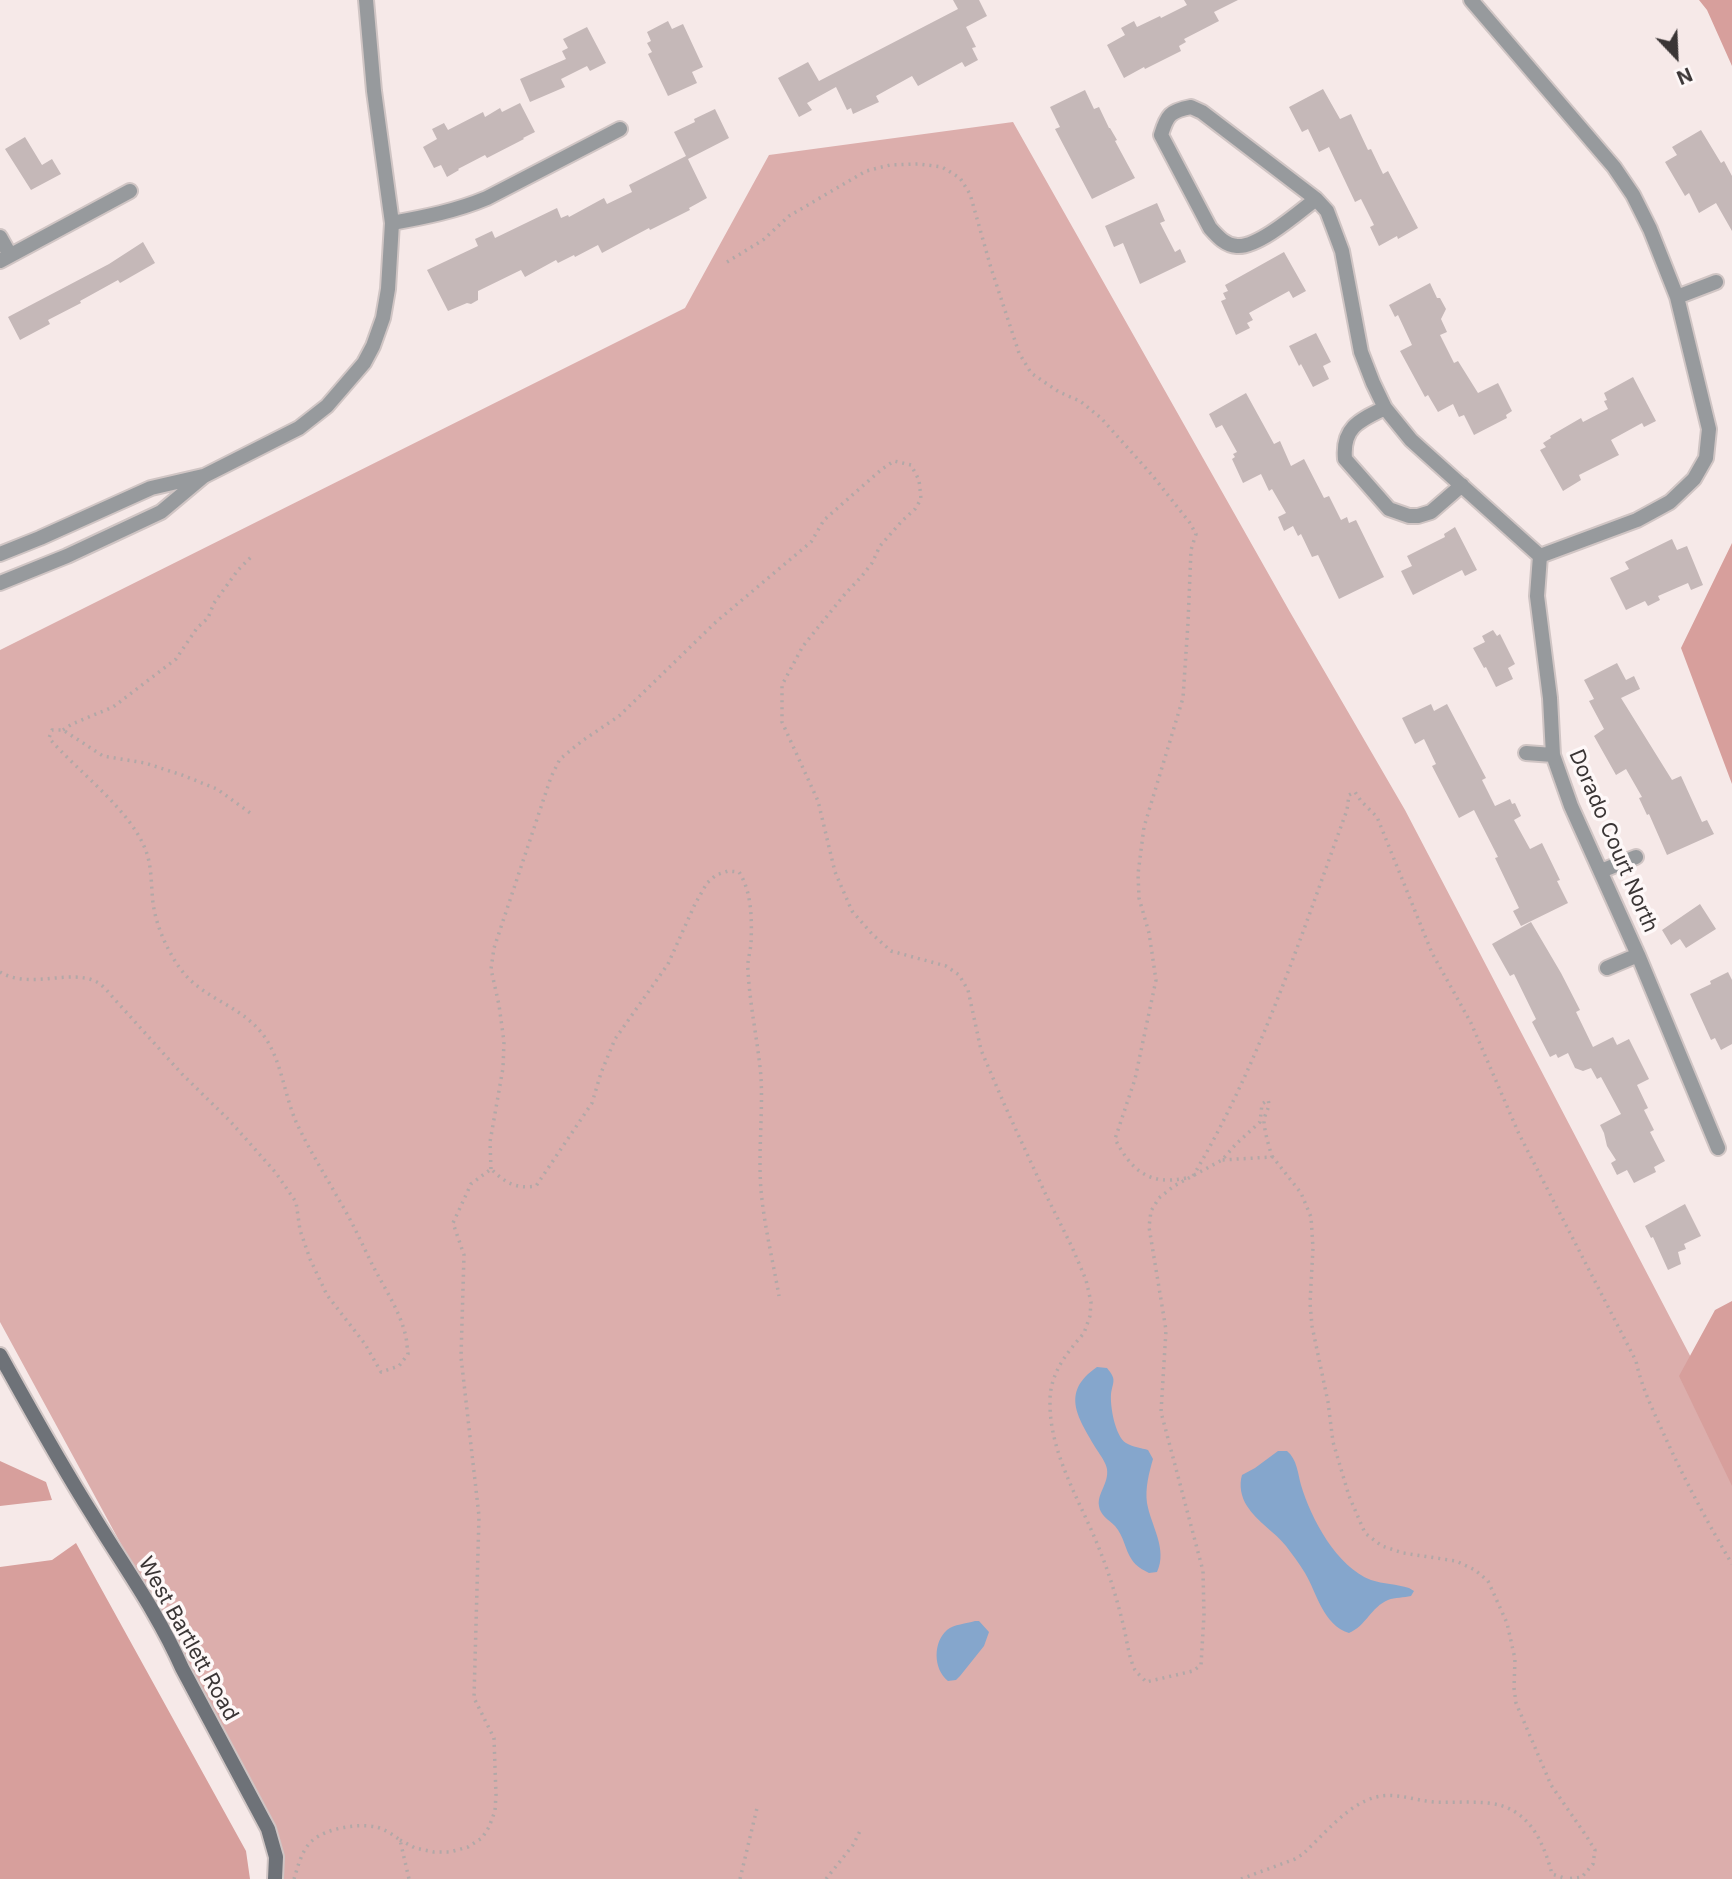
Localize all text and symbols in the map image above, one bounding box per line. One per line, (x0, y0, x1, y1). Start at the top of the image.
north arrow (1641, 21, 1711, 91)
text: N (1673, 62, 1696, 89)
street label: Dorado Court North (1563, 746, 1663, 936)
street label: West Bartlett Road (133, 1553, 243, 1725)

